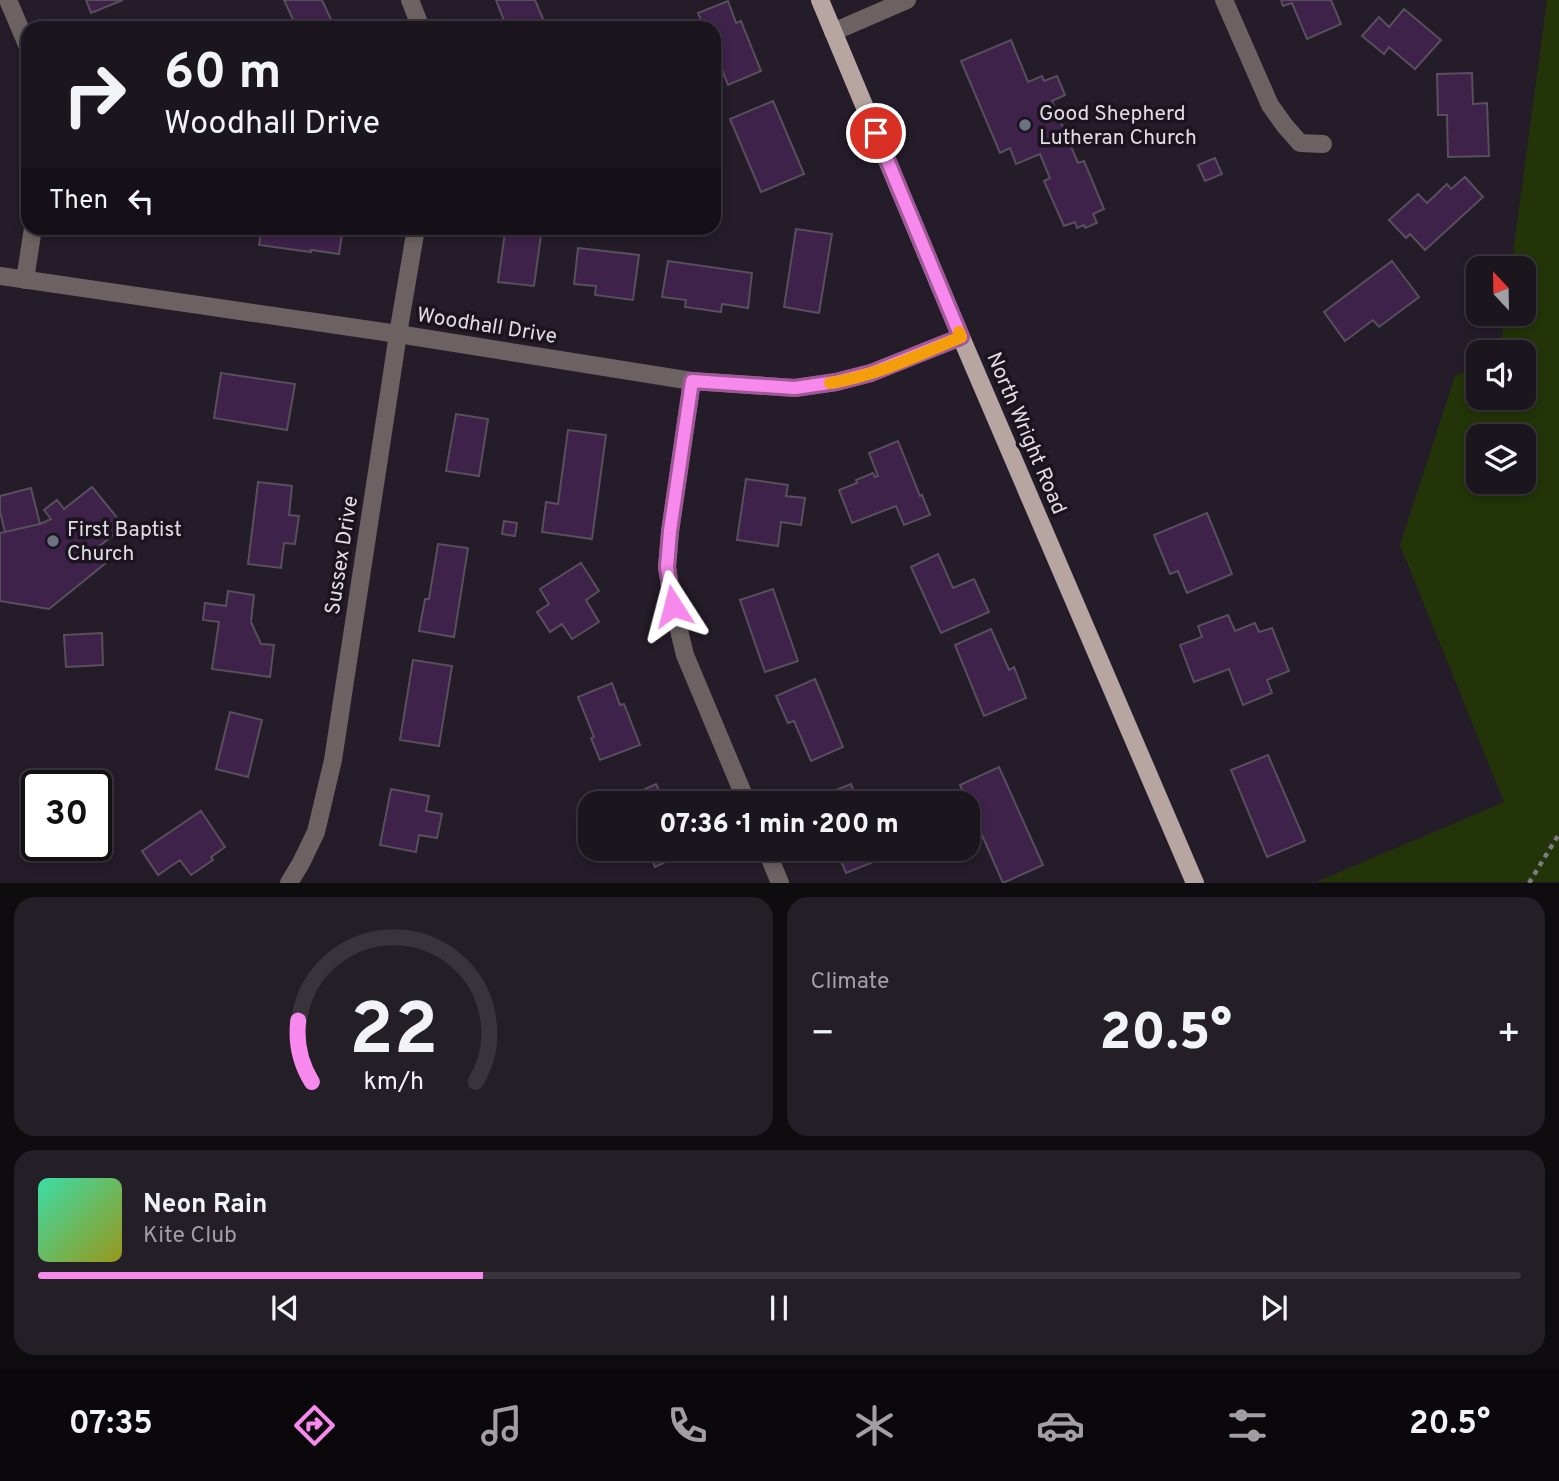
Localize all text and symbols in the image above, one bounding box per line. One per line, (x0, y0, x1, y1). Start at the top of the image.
text: 60 m (164, 44, 282, 106)
icon: right (49, 49, 140, 140)
place label: Good Shepherd Lutheran Church (1039, 101, 1197, 152)
pin (846, 103, 906, 163)
text: Woodhall Drive (164, 105, 380, 145)
icon: arrive (857, 114, 895, 152)
marker: Good Shepherd Lutheran Church (1017, 117, 1033, 133)
icon: left (122, 182, 160, 220)
text: Then (49, 185, 108, 218)
north arrow (1466, 256, 1536, 326)
map controls (1466, 256, 1536, 494)
street label: Woodhall Drive (415, 302, 559, 351)
button: sound (1466, 340, 1536, 410)
street label: North Wright Road (979, 348, 1072, 519)
button: layers (1466, 424, 1536, 494)
street label: Sussex Drive (320, 494, 365, 617)
place label: First Baptist Church (67, 517, 182, 568)
marker: First Baptist Church (45, 533, 61, 549)
position arrow (636, 569, 710, 643)
speed limit sign: 30 (21, 770, 112, 861)
text: 07:36 · 1 min · 200 m (659, 809, 899, 842)
text: Climate (811, 968, 889, 997)
text: 22 (349, 989, 438, 1081)
text: 20.5° (1099, 1002, 1232, 1068)
text: − (811, 1011, 835, 1060)
text: + (1496, 1011, 1521, 1060)
text: km/h (363, 1067, 424, 1099)
text: Neon Rain (143, 1189, 268, 1222)
text: Kite Club (143, 1222, 237, 1251)
icon: previous (266, 1289, 304, 1327)
icon: pause (760, 1289, 798, 1327)
icon: next (1255, 1289, 1293, 1327)
icon: directions (290, 1401, 339, 1450)
icon: music (477, 1401, 526, 1450)
icon: phone (663, 1401, 712, 1450)
icon: climate (850, 1401, 899, 1450)
icon: car (1036, 1401, 1085, 1450)
icon: filters (1223, 1401, 1272, 1450)
text: 07:35 (69, 1405, 153, 1445)
text: 20.5° (1409, 1405, 1490, 1445)

